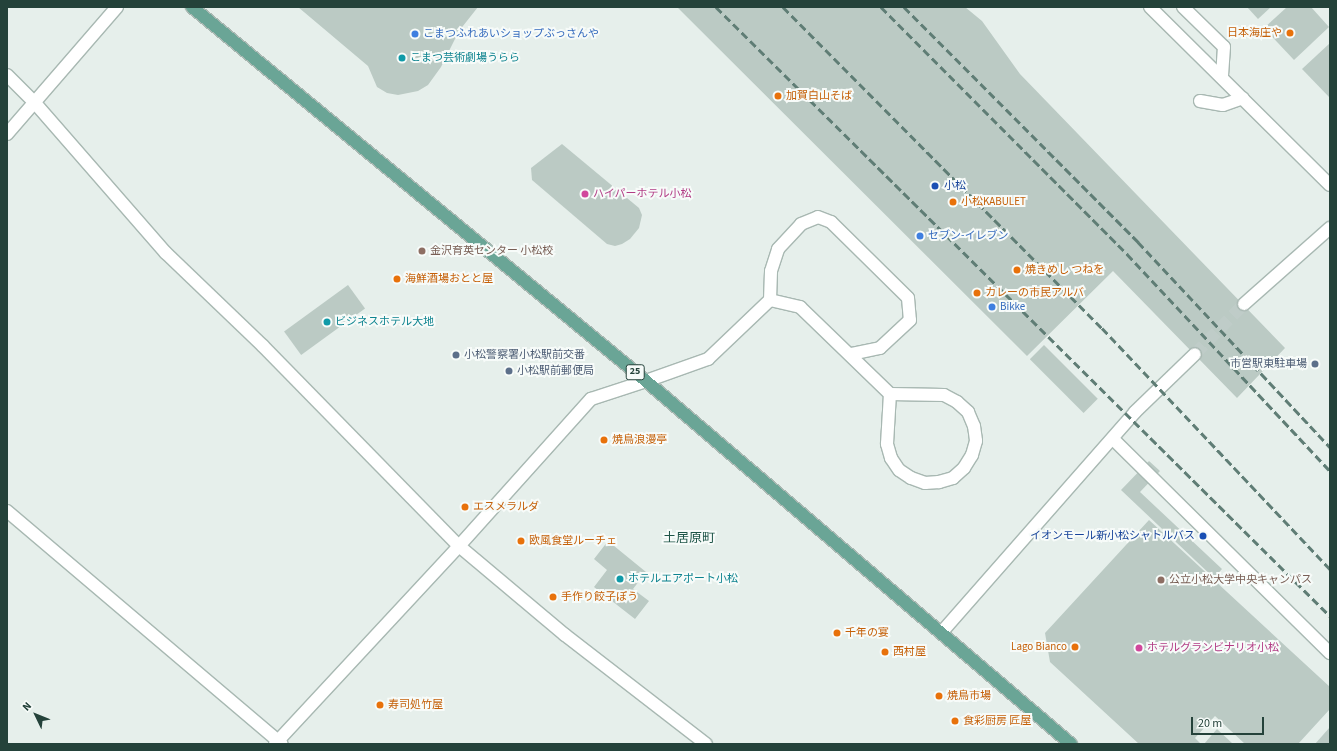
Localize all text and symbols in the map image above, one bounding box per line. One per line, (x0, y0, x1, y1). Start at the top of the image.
place label: 日本海庄や (1227, 26, 1282, 40)
place label: こまつふれあいショップぶっさんや (423, 27, 599, 41)
marker: 日本海庄や (1285, 28, 1295, 38)
marker: こまつふれあいショップぶっさんや (410, 29, 420, 39)
place label: こまつ芸術劇場うらら (410, 51, 520, 65)
marker: こまつ芸術劇場うらら (397, 53, 407, 63)
place label: 加賀白山そば (786, 89, 852, 103)
marker: 加賀白山そば (773, 91, 783, 101)
place label: 小松 (944, 179, 966, 193)
marker: 小松 (929, 180, 941, 192)
place label: ハイパーホテル小松 (593, 187, 692, 201)
marker: ハイパーホテル小松 (580, 189, 590, 199)
place label: 小松KABULET (961, 195, 1026, 209)
marker: 小松KABULET (948, 197, 958, 207)
place label: セブン-イレブン (928, 229, 1008, 243)
marker: セブン-イレブン (915, 231, 925, 241)
place label: 金沢育英センター 小松校 (430, 244, 553, 258)
marker: 金沢育英センター 小松校 (417, 246, 427, 256)
place label: 焼きめし つねを (1025, 263, 1104, 277)
marker: 焼きめし つねを (1012, 265, 1022, 275)
place label: 海鮮酒場おとと屋 (405, 272, 493, 286)
marker: 海鮮酒場おとと屋 (392, 274, 402, 284)
place label: カレーの市民アルバ (985, 286, 1084, 300)
marker: カレーの市民アルバ (972, 288, 982, 298)
place label: Bikke (1000, 300, 1025, 314)
marker: Bikke (987, 302, 997, 312)
place label: ビジネスホテル大地 (335, 315, 434, 329)
marker: ビジネスホテル大地 (322, 317, 332, 327)
place label: 小松警察署小松駅前交番 (464, 348, 585, 362)
marker: 小松警察署小松駅前交番 (451, 350, 461, 360)
place label: 市営駅東駐車場 (1230, 357, 1307, 371)
marker: 市営駅東駐車場 (1310, 359, 1320, 369)
place label: 小松駅前郵便局 (517, 364, 594, 378)
road number: 25 (625, 364, 645, 380)
marker: 小松駅前郵便局 (504, 366, 514, 376)
place label: 焼鳥浪漫亭 (612, 433, 667, 447)
marker: 焼鳥浪漫亭 (599, 435, 609, 445)
place label: エスメラルダ (473, 500, 539, 514)
marker: エスメラルダ (460, 502, 470, 512)
place label: イオンモール新小松シャトルバス (1030, 529, 1195, 543)
district label: 土居原町 (663, 530, 715, 546)
marker: イオンモール新小松シャトルバス (1198, 531, 1208, 541)
place label: 欧風食堂ルーチェ (529, 534, 617, 548)
marker: 欧風食堂ルーチェ (516, 536, 526, 546)
place label: ホテルエアポート小松 (628, 572, 738, 586)
place label: 公立小松大学中央キャンパス (1169, 573, 1312, 587)
marker: ホテルエアポート小松 (615, 574, 625, 584)
marker: 公立小松大学中央キャンパス (1156, 575, 1166, 585)
place label: 手作り餃子ぽう (561, 590, 638, 604)
marker: 手作り餃子ぽう (548, 592, 558, 602)
place label: 千年の宴 (845, 626, 889, 640)
marker: 千年の宴 (832, 628, 842, 638)
place label: Lago Bianco (1011, 640, 1067, 654)
place label: ホテルグランビナリオ小松 (1147, 641, 1279, 655)
marker: Lago Bianco (1070, 642, 1080, 652)
marker: ホテルグランビナリオ小松 (1134, 643, 1144, 653)
place label: 西村屋 (893, 645, 926, 659)
marker: 西村屋 (880, 647, 890, 657)
place label: 焼鳥市場 (947, 689, 991, 703)
marker: 焼鳥市場 (934, 691, 944, 701)
north arrow (16, 695, 56, 735)
place label: 寿司処竹屋 (388, 698, 443, 712)
text: N (19, 699, 35, 714)
marker: 寿司処竹屋 (375, 700, 385, 710)
scale bar (1193, 709, 1266, 735)
place label: 食彩厨房 匠屋 (963, 714, 1031, 728)
text: 20 m (1198, 715, 1222, 732)
marker: 食彩厨房 匠屋 (950, 716, 960, 726)

